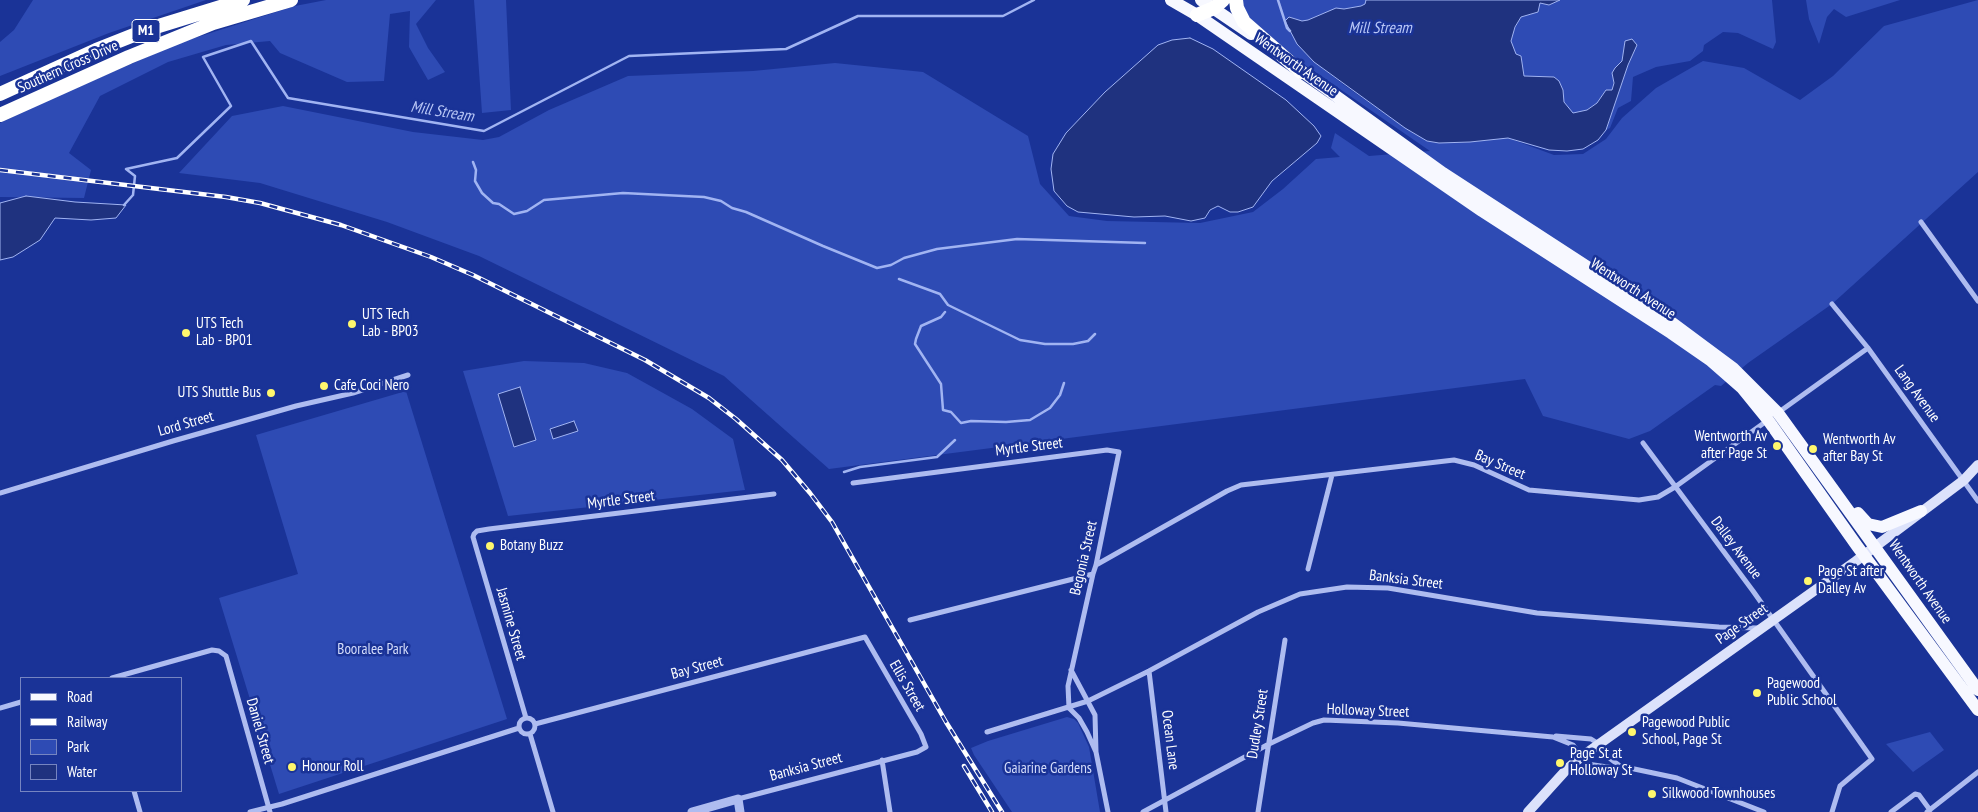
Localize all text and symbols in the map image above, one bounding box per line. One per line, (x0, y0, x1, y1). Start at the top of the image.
water label: Mill Stream (1348, 18, 1412, 38)
road number: M1 (132, 20, 160, 42)
street label: Wentworth Avenue (1251, 30, 1341, 100)
street label: Southern Cross Drive (15, 37, 121, 97)
water label: Mill Stream (409, 98, 475, 126)
street label: Wentworth Avenue (1587, 255, 1679, 323)
place label: UTS Tech Lab - BP03 (362, 306, 419, 341)
place label: UTS Tech Lab - BP01 (196, 315, 253, 350)
marker: UTS Tech Lab - BP03 (346, 318, 358, 330)
marker: UTS Tech Lab - BP01 (180, 327, 192, 339)
street label: Lang Avenue (1890, 362, 1944, 426)
place label: Cafe Coci Nero (334, 377, 409, 395)
marker: Cafe Coci Nero (318, 380, 330, 392)
place label: UTS Shuttle Bus (178, 384, 261, 402)
marker: UTS Shuttle Bus (265, 387, 277, 399)
street label: Lord Street (156, 408, 216, 440)
place label: Wentworth Av after Page St (1695, 428, 1767, 463)
place label: Wentworth Av after Bay St (1823, 431, 1895, 466)
street label: Myrtle Street (994, 434, 1064, 460)
marker: Wentworth Av after Page St (1771, 440, 1783, 452)
marker: Wentworth Av after Bay St (1807, 443, 1819, 455)
street label: Bay Street (1472, 446, 1528, 484)
street label: Myrtle Street (586, 487, 656, 513)
street label: Dalley Avenue (1707, 513, 1765, 583)
street label: Begonia Street (1067, 519, 1101, 597)
place label: Botany Buzz (500, 537, 563, 555)
street label: Wentworth Avenue (1885, 537, 1955, 627)
marker: Botany Buzz (484, 540, 496, 552)
place label: Page St after Dalley Av (1818, 563, 1884, 598)
street label: Banksia Street (1368, 567, 1444, 593)
marker: Page St after Dalley Av (1802, 575, 1814, 587)
street label: Jasmine Street (492, 586, 530, 662)
street label: Page Street (1713, 600, 1771, 648)
park label: Booralee Park (337, 641, 409, 659)
street label: Bay Street (669, 652, 725, 684)
street label: Ellis Street (885, 657, 929, 715)
place label: Pagewood Public School (1767, 675, 1836, 710)
legend (20, 677, 182, 792)
text: Road (67, 687, 93, 706)
marker: Pagewood Public School (1751, 687, 1763, 699)
street label: Dudley Street (1244, 688, 1272, 760)
street label: Daniel Street (242, 696, 278, 766)
street label: Holloway Street (1326, 701, 1410, 721)
street label: Ocean Lane (1157, 709, 1183, 771)
text: Railway (67, 712, 107, 731)
place label: Pagewood Public School, Page St (1642, 714, 1730, 749)
marker: Pagewood Public School, Page St (1626, 726, 1638, 738)
text: Park (67, 737, 89, 756)
place label: Page St at Holloway St (1570, 745, 1632, 780)
street label: Banksia Street (768, 749, 844, 785)
marker: Page St at Holloway St (1554, 757, 1566, 769)
place label: Honour Roll (302, 758, 363, 776)
park label: Gaiarine Gardens (1004, 760, 1092, 778)
marker: Honour Roll (286, 761, 298, 773)
text: Water (67, 762, 97, 781)
place label: Silkwood Townhouses (1662, 785, 1775, 803)
marker: Silkwood Townhouses (1646, 788, 1658, 800)

